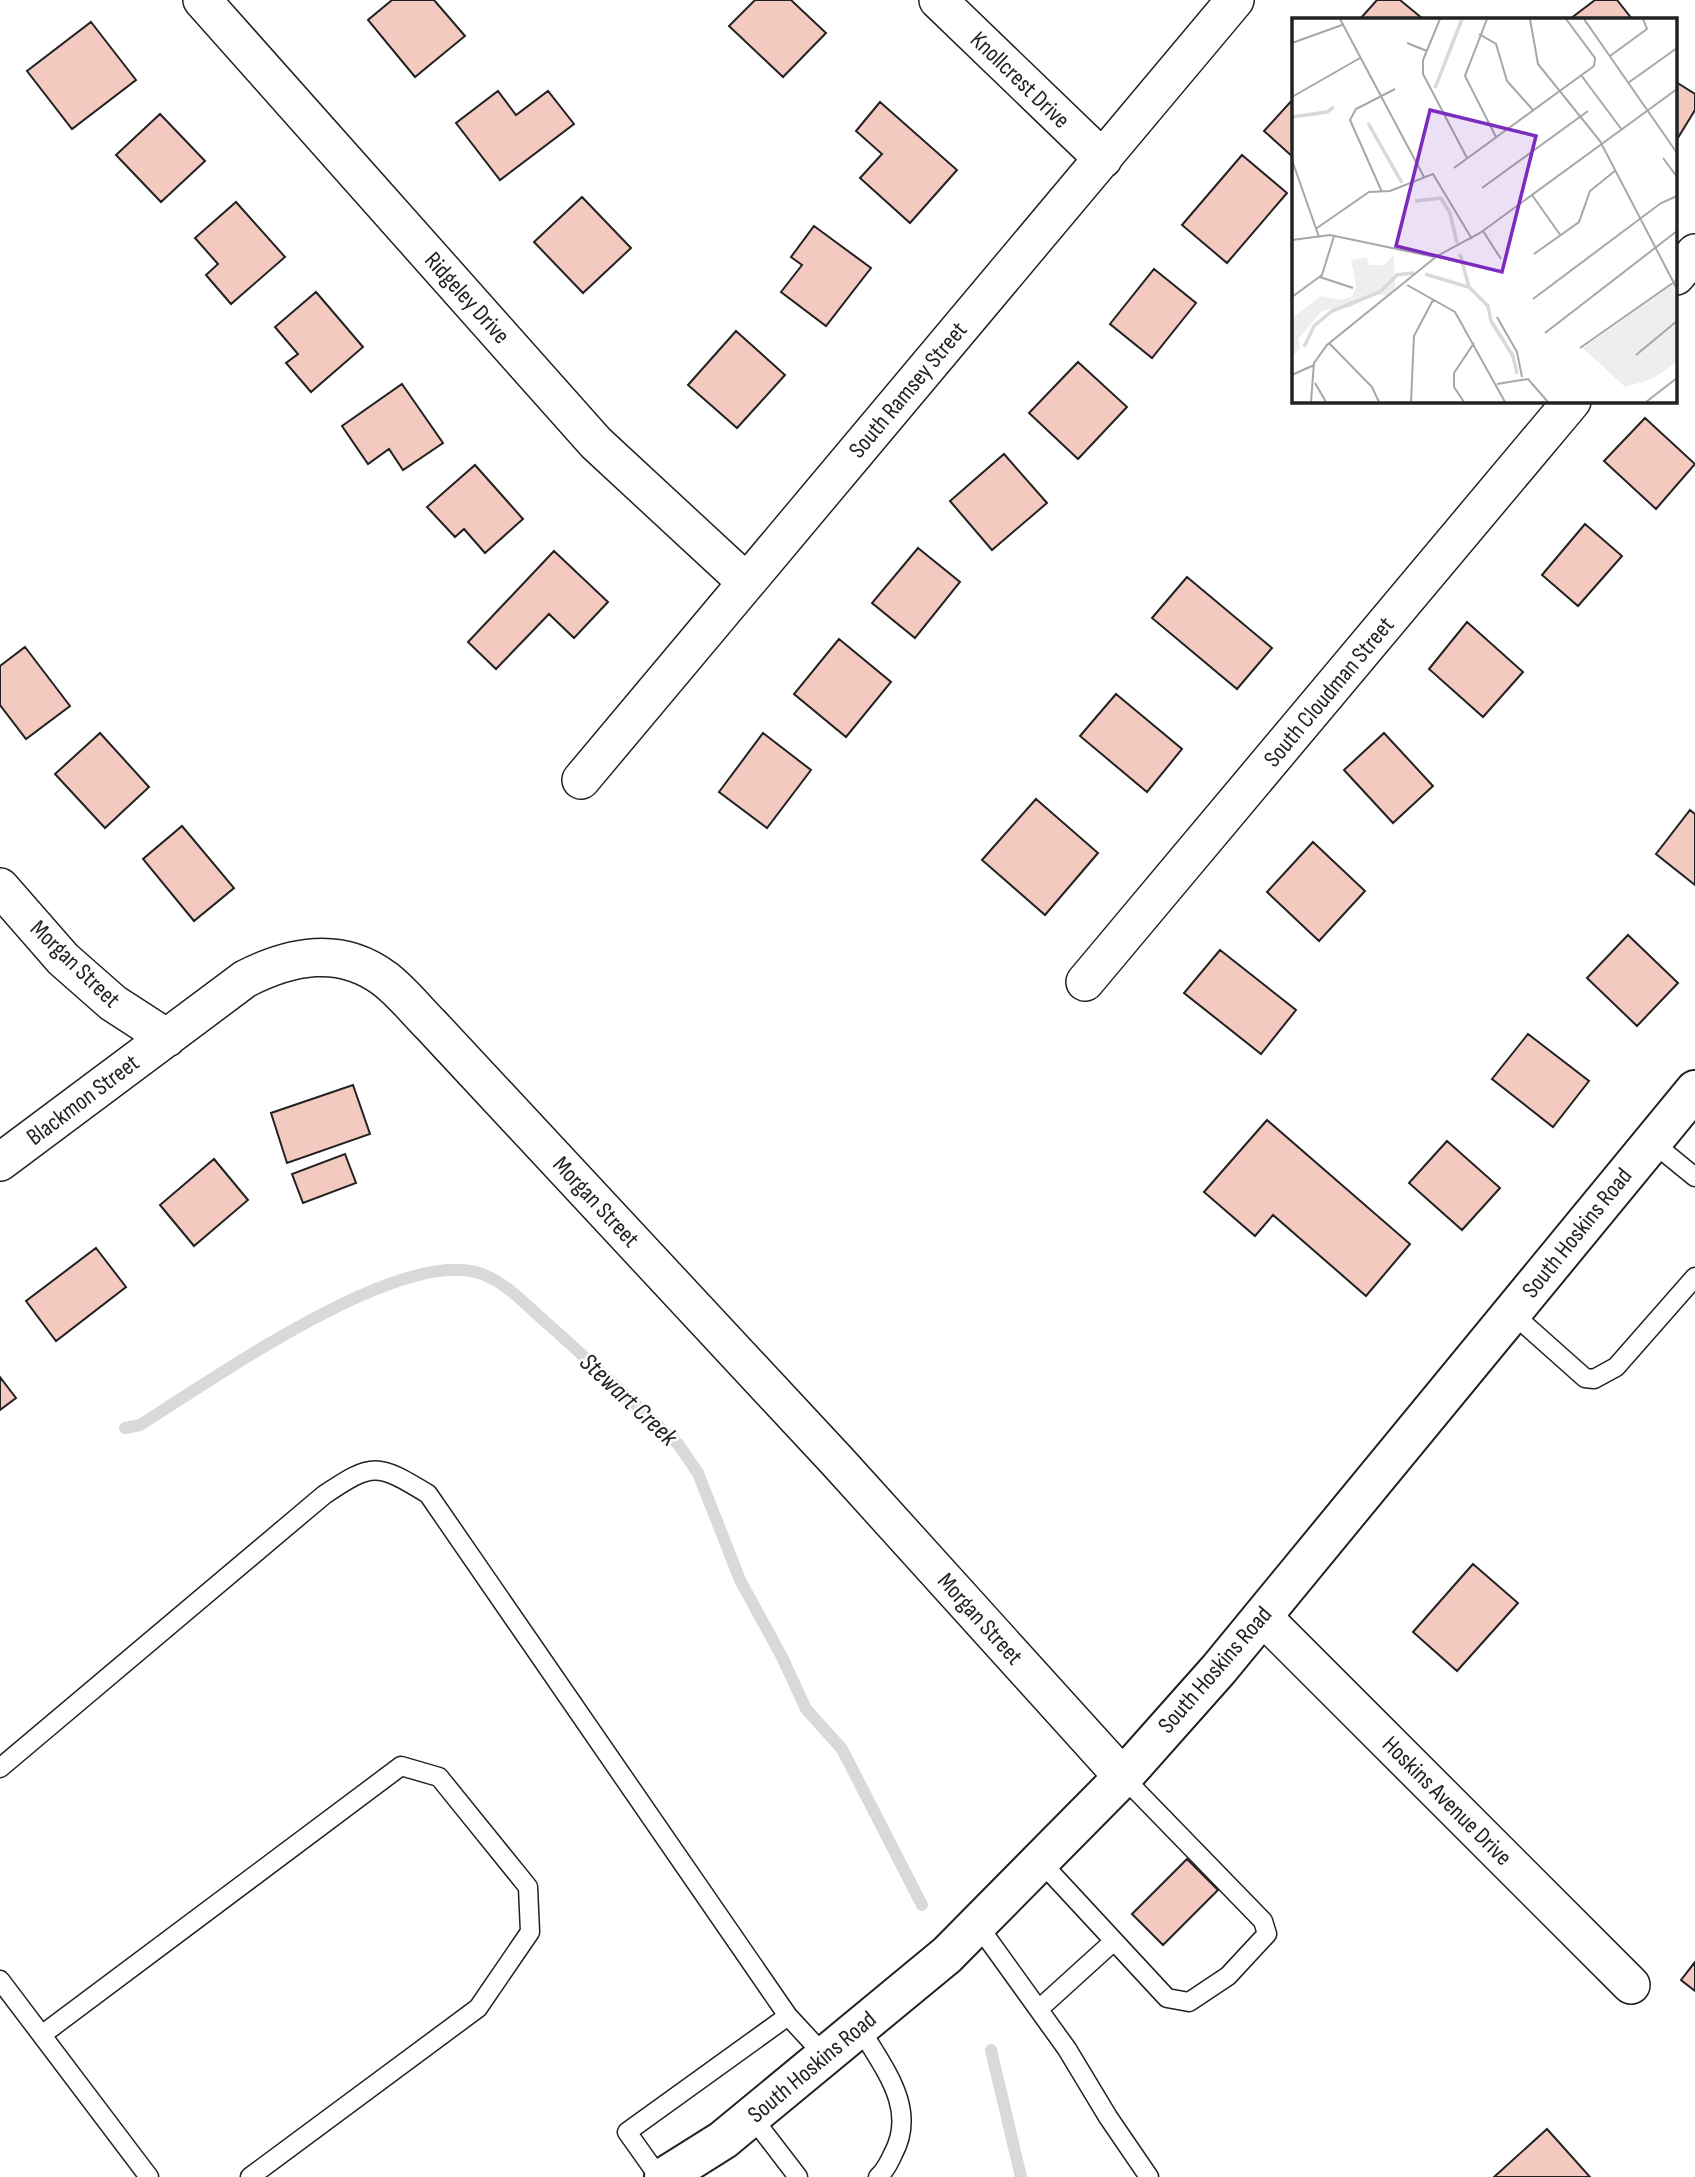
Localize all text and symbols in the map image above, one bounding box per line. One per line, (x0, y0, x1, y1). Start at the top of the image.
inset map (1292, 18, 1678, 402)
street label: Knollcrest Drive (964, 25, 1076, 135)
street label: Ridgeley Drive (418, 246, 516, 350)
street label: South Ramsey Street (843, 316, 973, 464)
street label: South Cloudman Street (1258, 611, 1400, 773)
street label: Morgan Street (24, 914, 126, 1014)
street label: Blackmon Street (21, 1048, 145, 1152)
street label: Morgan Street (547, 1151, 645, 1253)
street label: South Hoskins Road (1516, 1162, 1638, 1304)
water label: Stewart Creek (573, 1347, 684, 1454)
street label: Morgan Street (931, 1567, 1029, 1671)
street label: South Hoskins Road (1152, 1601, 1278, 1739)
street label: Hoskins Avenue Drive (1376, 1730, 1518, 1872)
street label: South Hoskins Road (742, 2005, 882, 2129)

